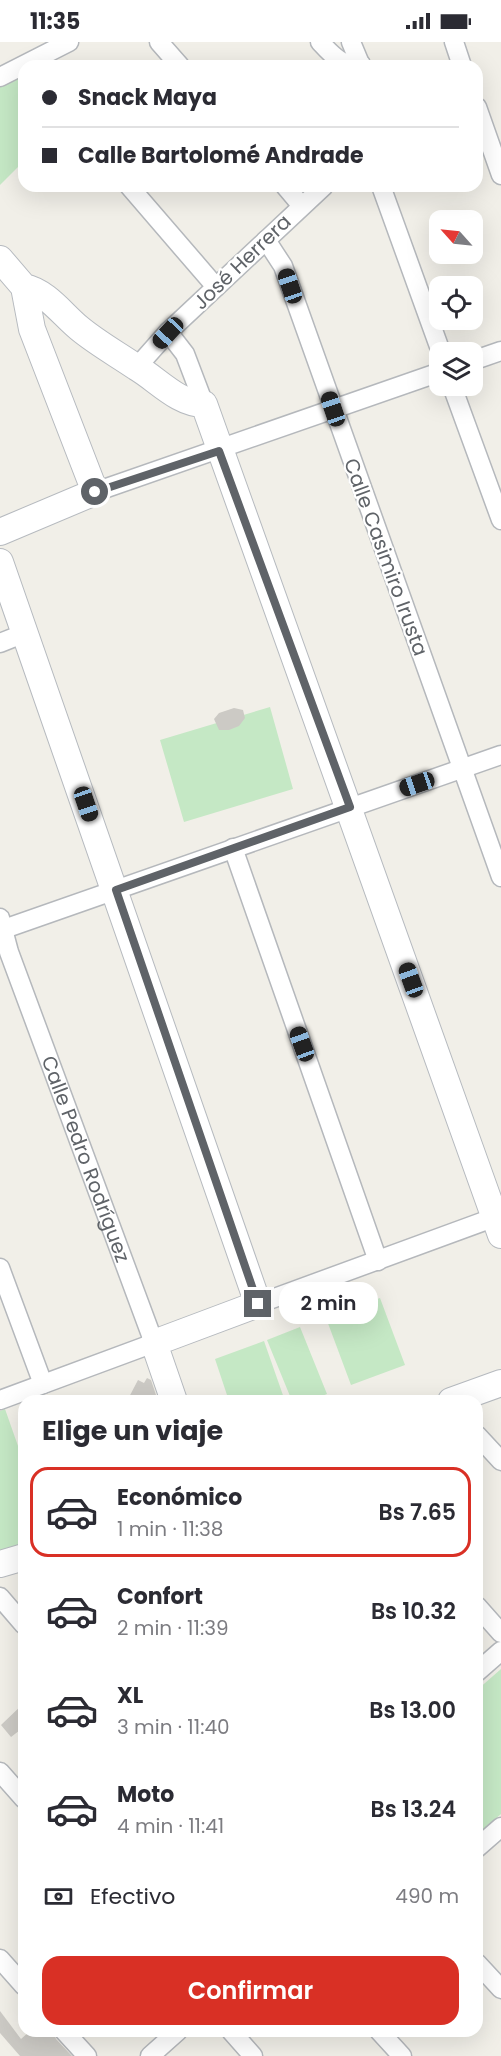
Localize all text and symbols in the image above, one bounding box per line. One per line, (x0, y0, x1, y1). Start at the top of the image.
text: 11:35 (30, 6, 80, 37)
text: Snack Maya (78, 82, 217, 113)
text: Calle Bartolomé Andrade (78, 140, 364, 171)
street label: José Herrera (187, 208, 297, 316)
north arrow (429, 210, 483, 264)
map controls (429, 210, 483, 396)
car (276, 266, 304, 306)
button: locate (429, 276, 483, 330)
car (149, 314, 187, 352)
button: layers (429, 342, 483, 396)
car (319, 389, 347, 429)
street label: Calle Casimiro Irusta (337, 454, 435, 660)
route start (81, 478, 108, 505)
car (397, 770, 437, 798)
car (72, 784, 100, 824)
car (396, 960, 426, 1000)
car (287, 1024, 317, 1064)
street label: Calle Pedro Rodríguez (35, 1052, 137, 1266)
callout: 2 min (279, 1283, 378, 1325)
text: 2 min (301, 1289, 356, 1317)
route end (244, 1290, 271, 1317)
text: Elige un viaje (42, 1412, 223, 1449)
text: Económico (117, 1482, 242, 1513)
icon: car (45, 1485, 99, 1539)
text: Bs 7.65 (379, 1497, 456, 1528)
text: 1 min · 11:38 (117, 1515, 223, 1543)
text: Confort (117, 1581, 203, 1612)
icon: car (45, 1584, 99, 1638)
text: Bs 10.32 (371, 1596, 456, 1627)
text: 2 min · 11:39 (117, 1614, 229, 1642)
text: XL (117, 1680, 143, 1711)
icon: car (45, 1683, 99, 1737)
text: Bs 13.00 (369, 1695, 456, 1726)
text: 3 min · 11:40 (117, 1713, 230, 1741)
text: Moto (117, 1779, 174, 1810)
icon: car (45, 1782, 99, 1836)
text: Bs 13.24 (371, 1794, 456, 1825)
text: 4 min · 11:41 (117, 1812, 224, 1840)
icon: cash (42, 1880, 75, 1913)
text: Efectivo (90, 1881, 175, 1912)
text: 490 m (395, 1882, 459, 1910)
button: Confirmar (42, 1956, 459, 2025)

